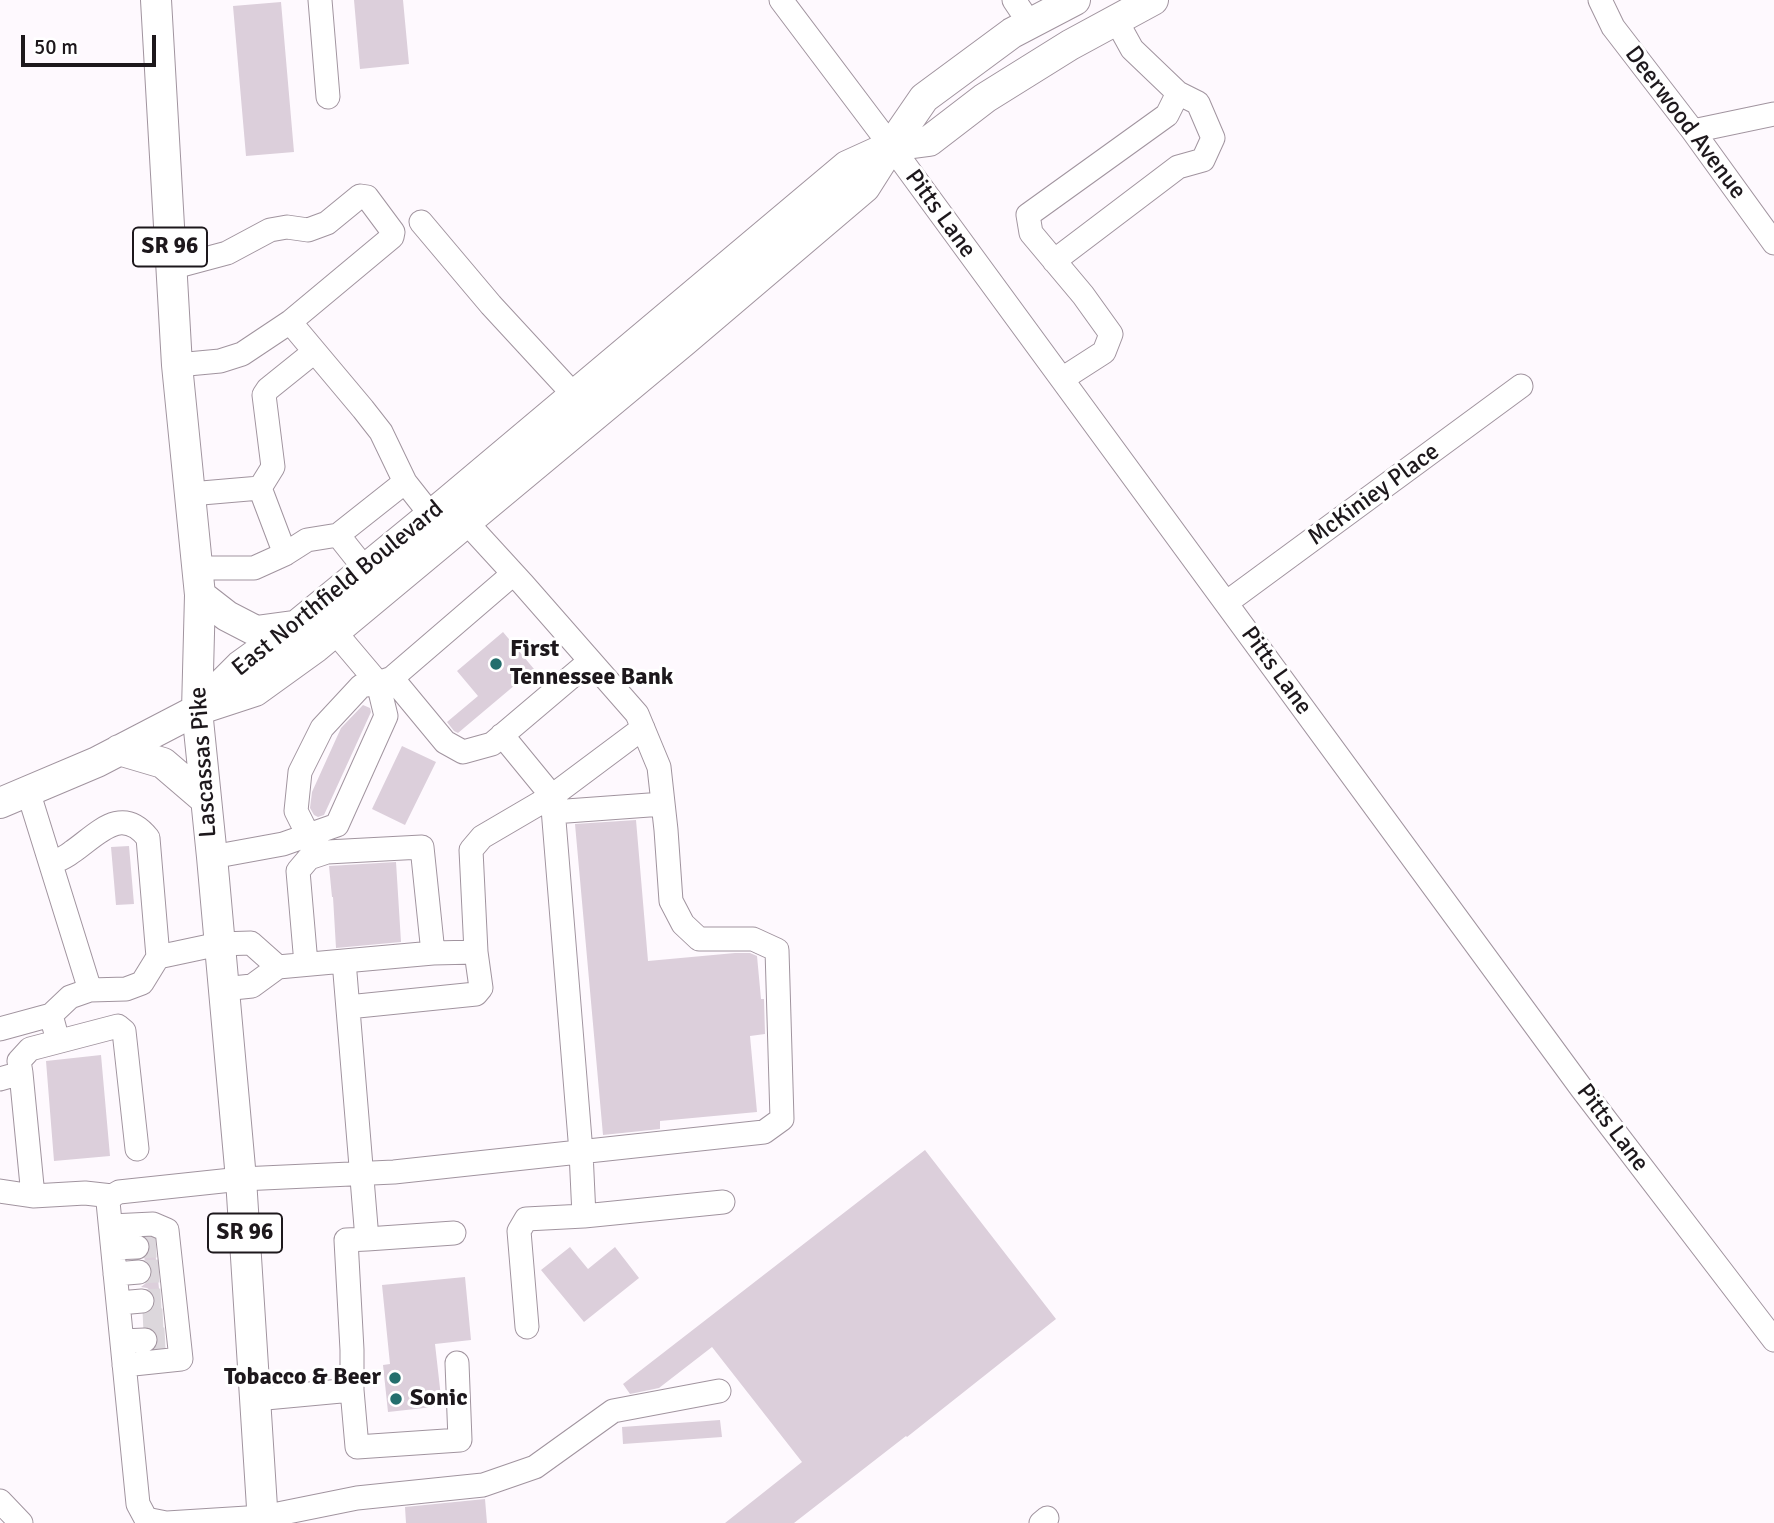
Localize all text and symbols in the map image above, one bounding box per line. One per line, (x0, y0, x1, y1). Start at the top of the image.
scale bar (24, 21, 159, 65)
text: 50 m (34, 34, 78, 60)
street label: Deerwood Avenue (1618, 41, 1752, 205)
street label: Pitts Lane (898, 164, 982, 264)
road number: SR 96 (133, 228, 207, 266)
street label: McKiniey Place (1303, 438, 1445, 552)
street label: East Northfield Boulevard (227, 495, 449, 683)
street label: Pitts Lane (1234, 621, 1318, 721)
place label: First Tennessee Bank (510, 636, 673, 692)
marker: First Tennessee Bank (488, 656, 504, 672)
street label: Lascassas Pike (184, 686, 224, 838)
street label: Pitts Lane (1570, 1079, 1654, 1177)
road number: SR 96 (208, 1214, 282, 1252)
place label: Tobacco & Beer (224, 1364, 381, 1392)
marker: Tobacco & Beer (387, 1370, 403, 1386)
place label: Sonic (410, 1385, 468, 1413)
marker: Sonic (388, 1391, 404, 1407)

